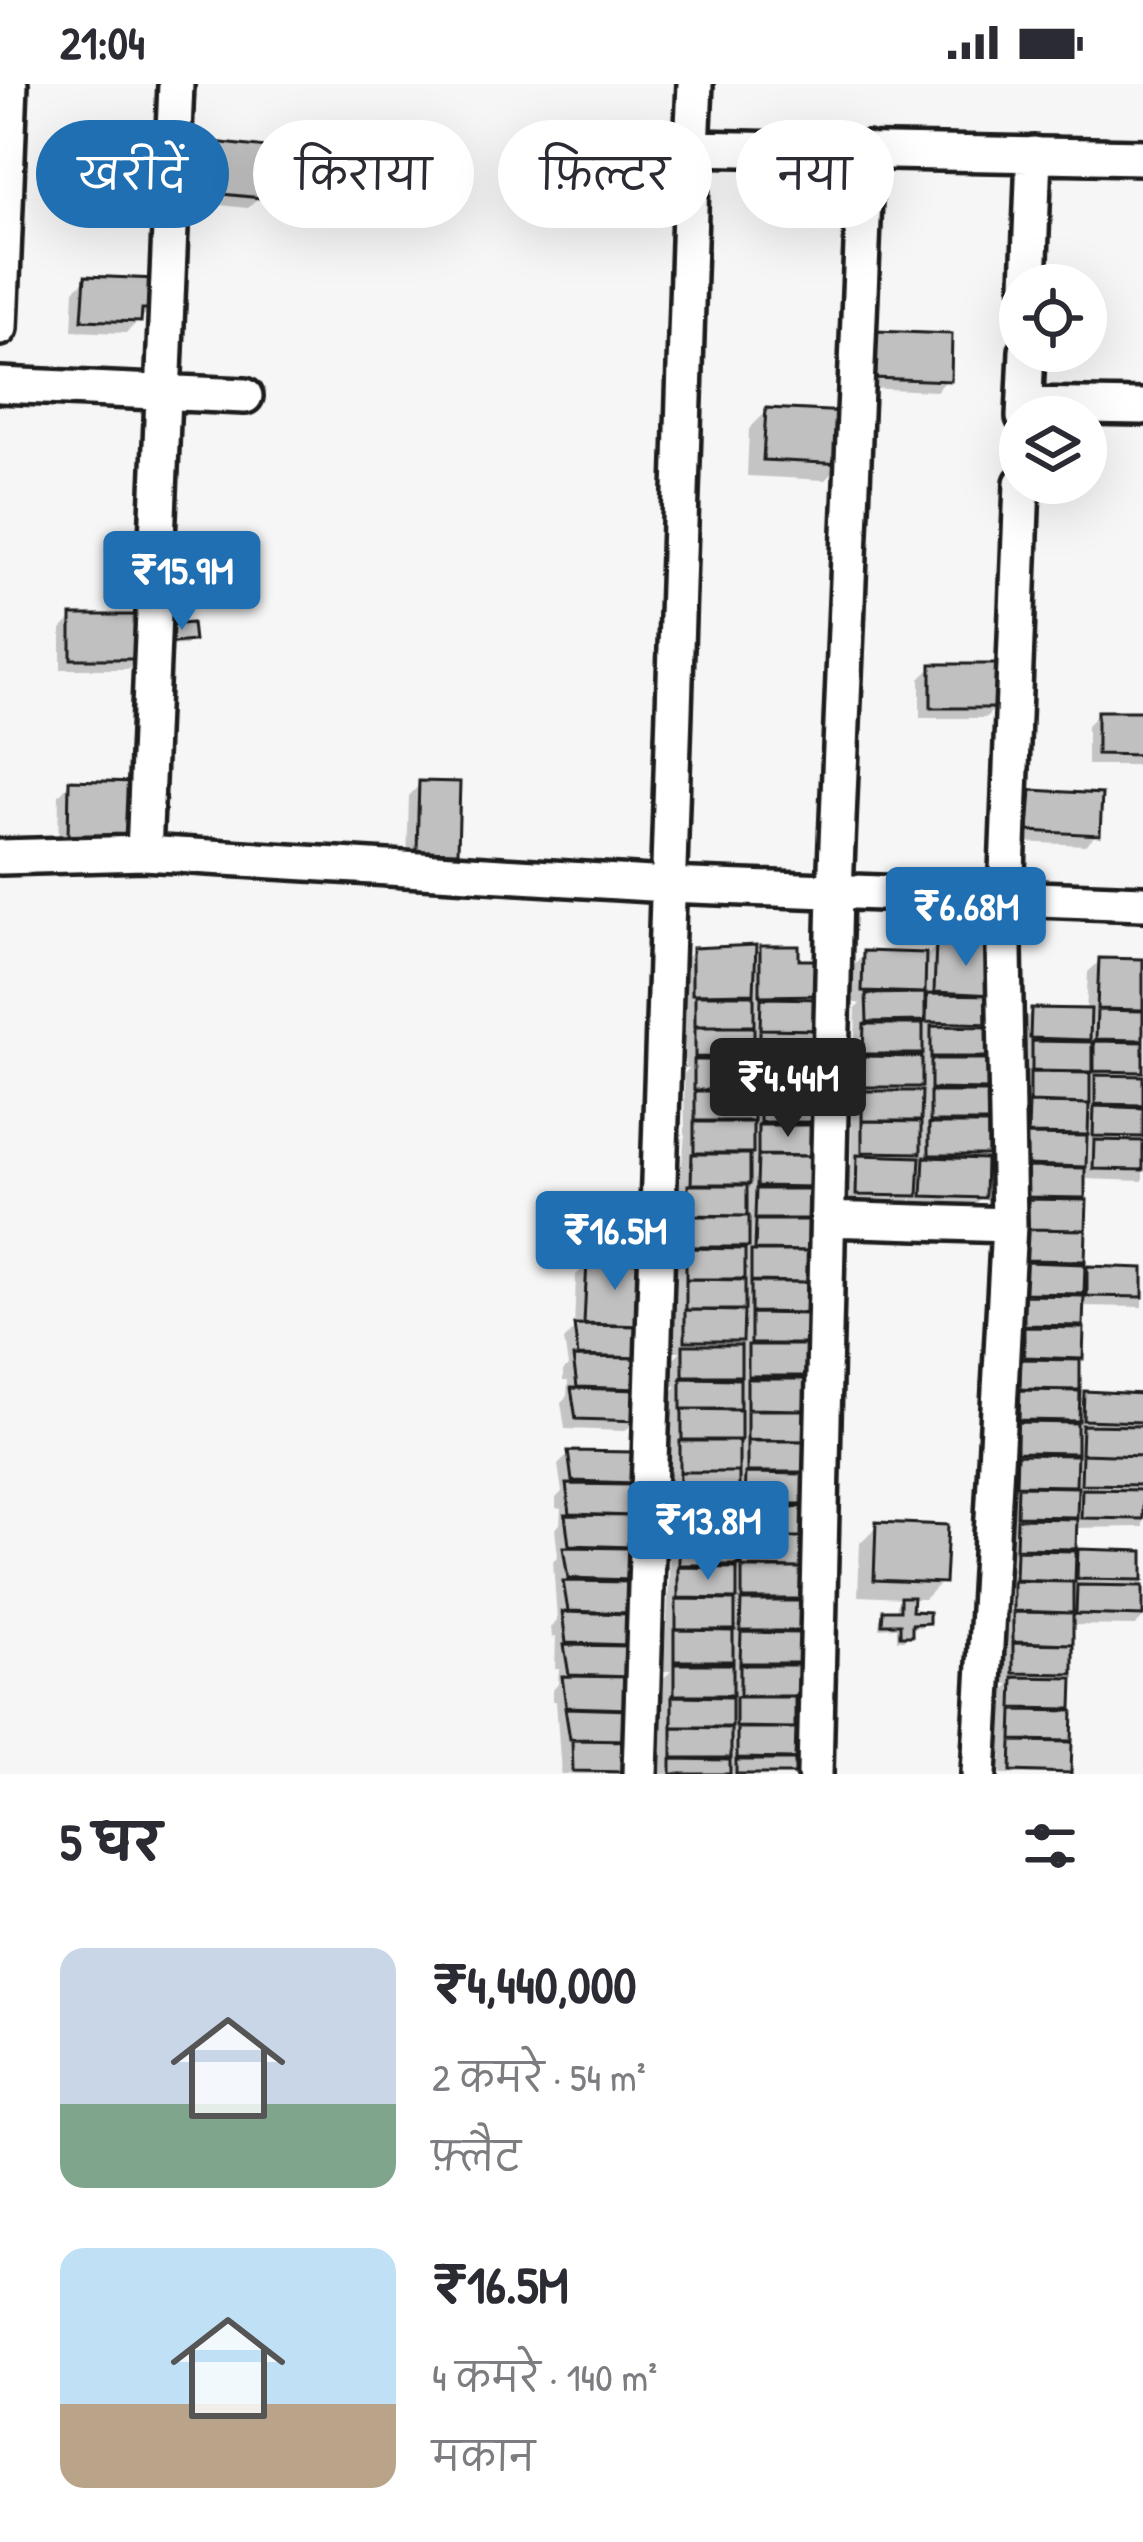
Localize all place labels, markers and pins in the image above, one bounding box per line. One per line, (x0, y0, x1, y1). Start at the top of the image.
pin: ₹15.9M (84, 531, 280, 633)
pin: ₹6.68M (868, 867, 1064, 969)
pin: ₹4.44M (690, 1038, 886, 1140)
pin: ₹16.5M (517, 1191, 713, 1293)
pin: ₹13.8M (610, 1481, 806, 1583)

